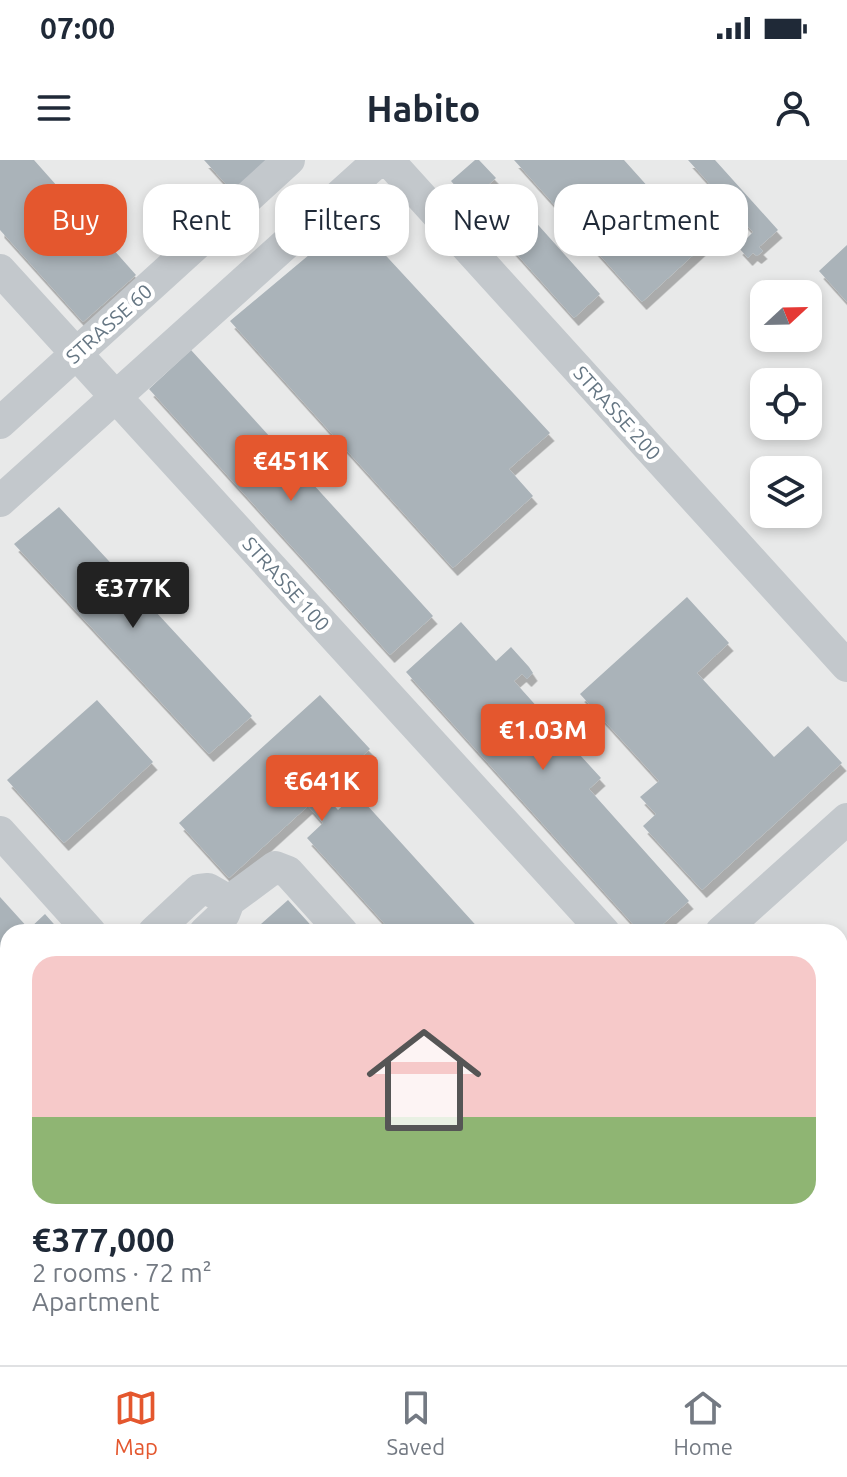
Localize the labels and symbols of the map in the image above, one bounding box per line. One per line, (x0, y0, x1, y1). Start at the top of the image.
street label: STRASSE 60 (61, 279, 156, 368)
north arrow (750, 280, 822, 352)
street label: STRASSE 200 (569, 361, 666, 464)
pin: €451K (235, 435, 347, 503)
street label: STRASSE 100 (238, 532, 335, 635)
pin: €377K (77, 562, 189, 630)
pin: €1.03M (478, 704, 608, 772)
pin: €641K (266, 755, 378, 823)

